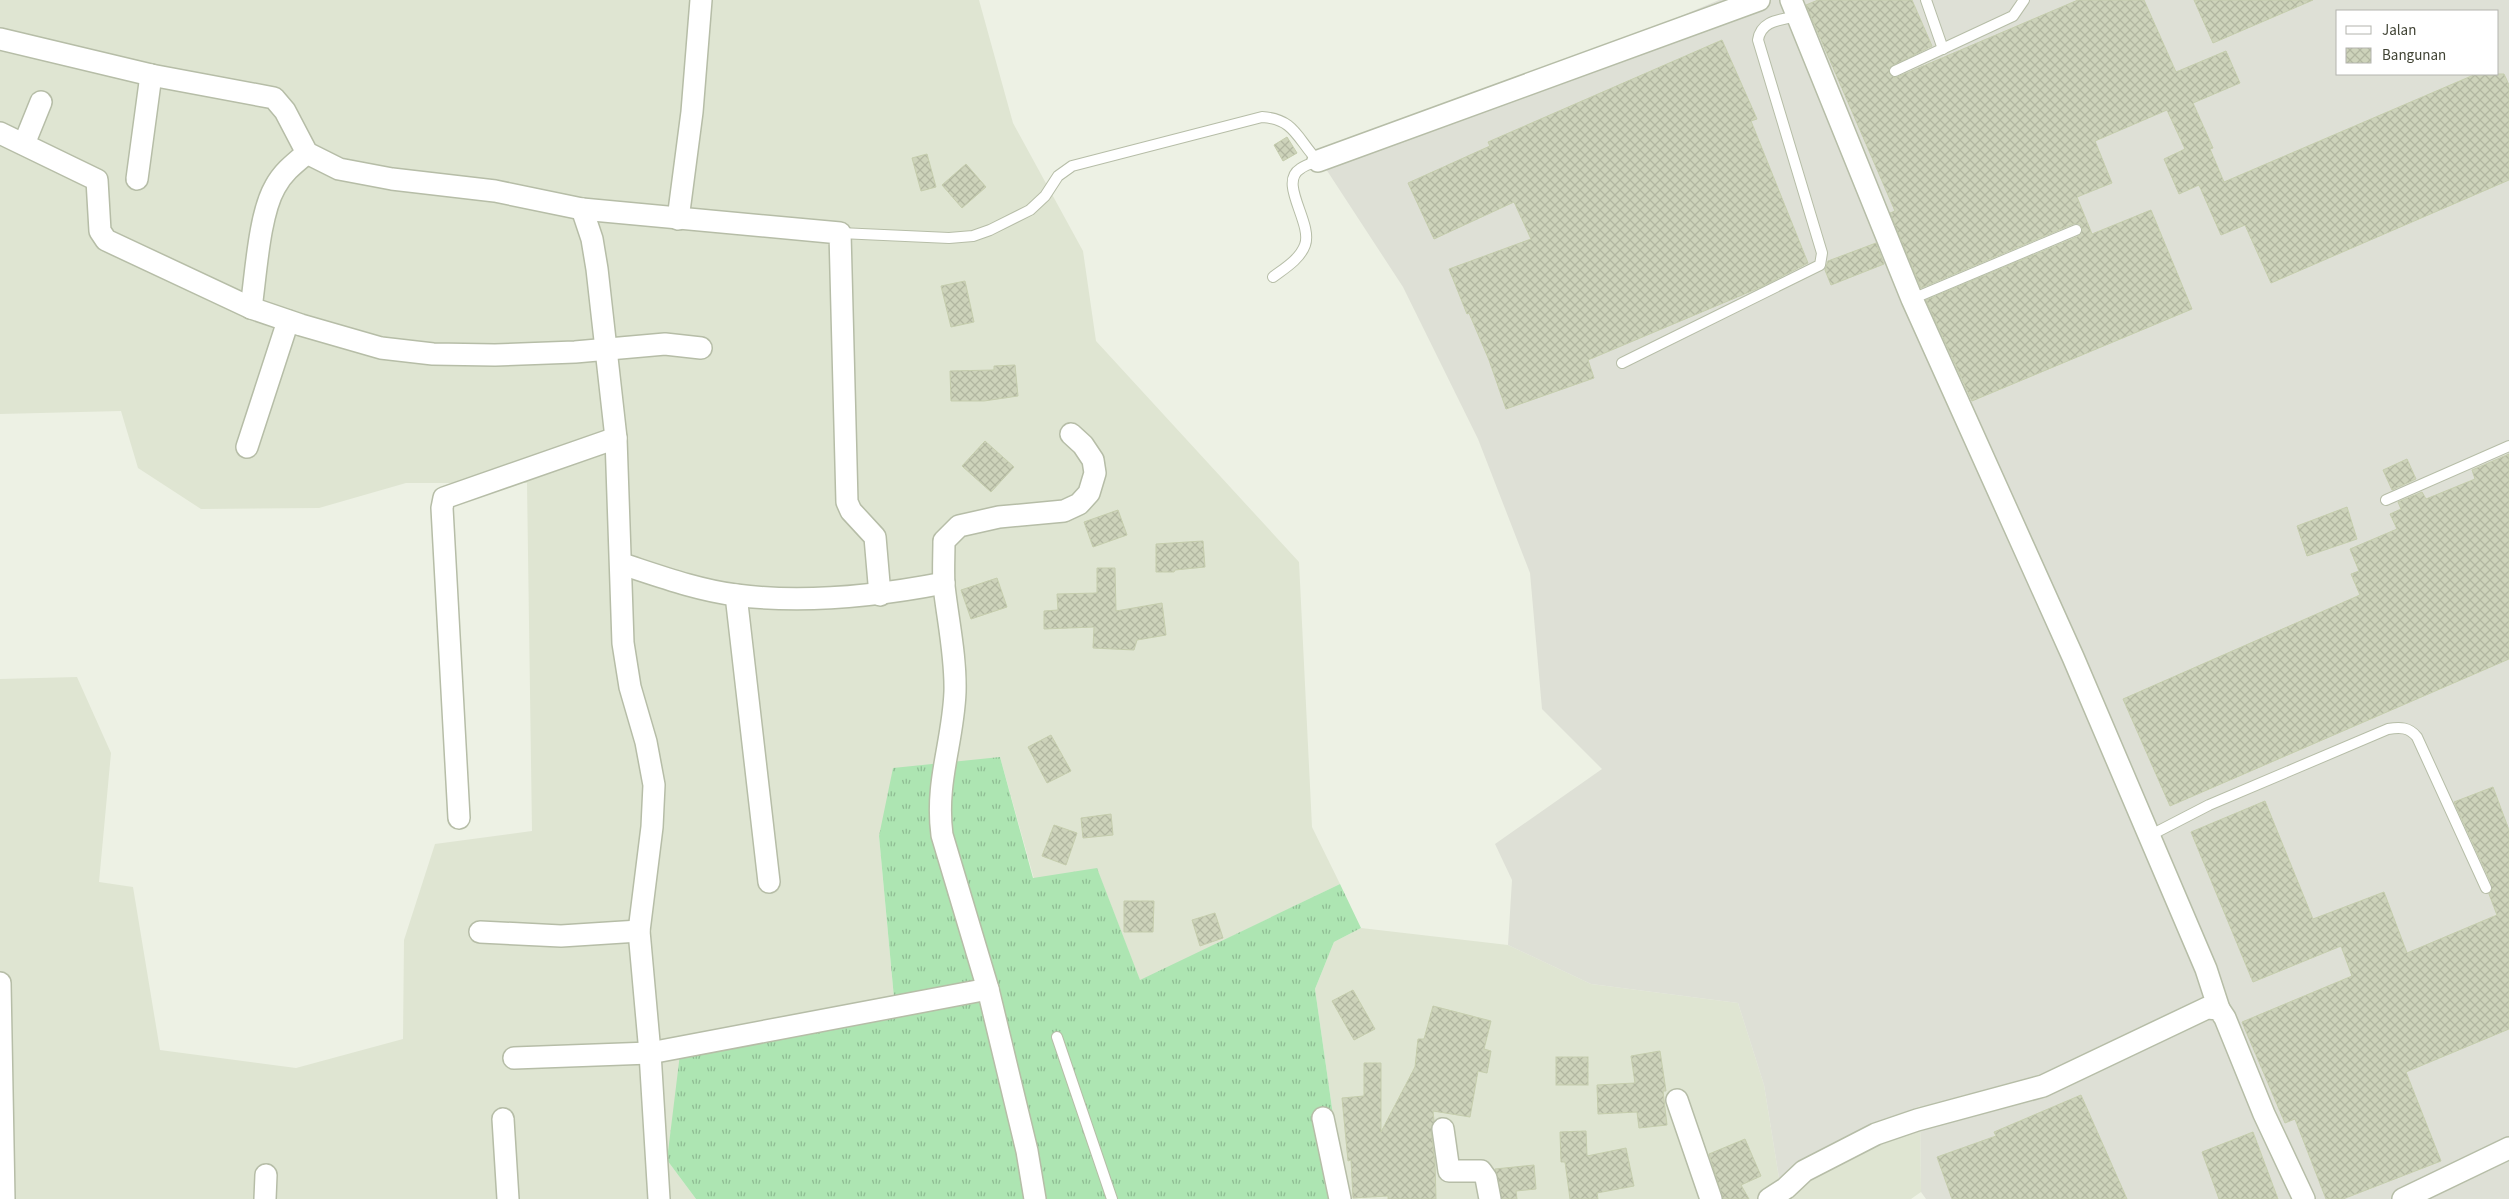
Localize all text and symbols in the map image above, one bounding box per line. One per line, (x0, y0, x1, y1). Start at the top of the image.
legend (2336, 10, 2499, 75)
text: Jalan (2382, 20, 2416, 41)
text: Bangunan (2382, 45, 2446, 66)

